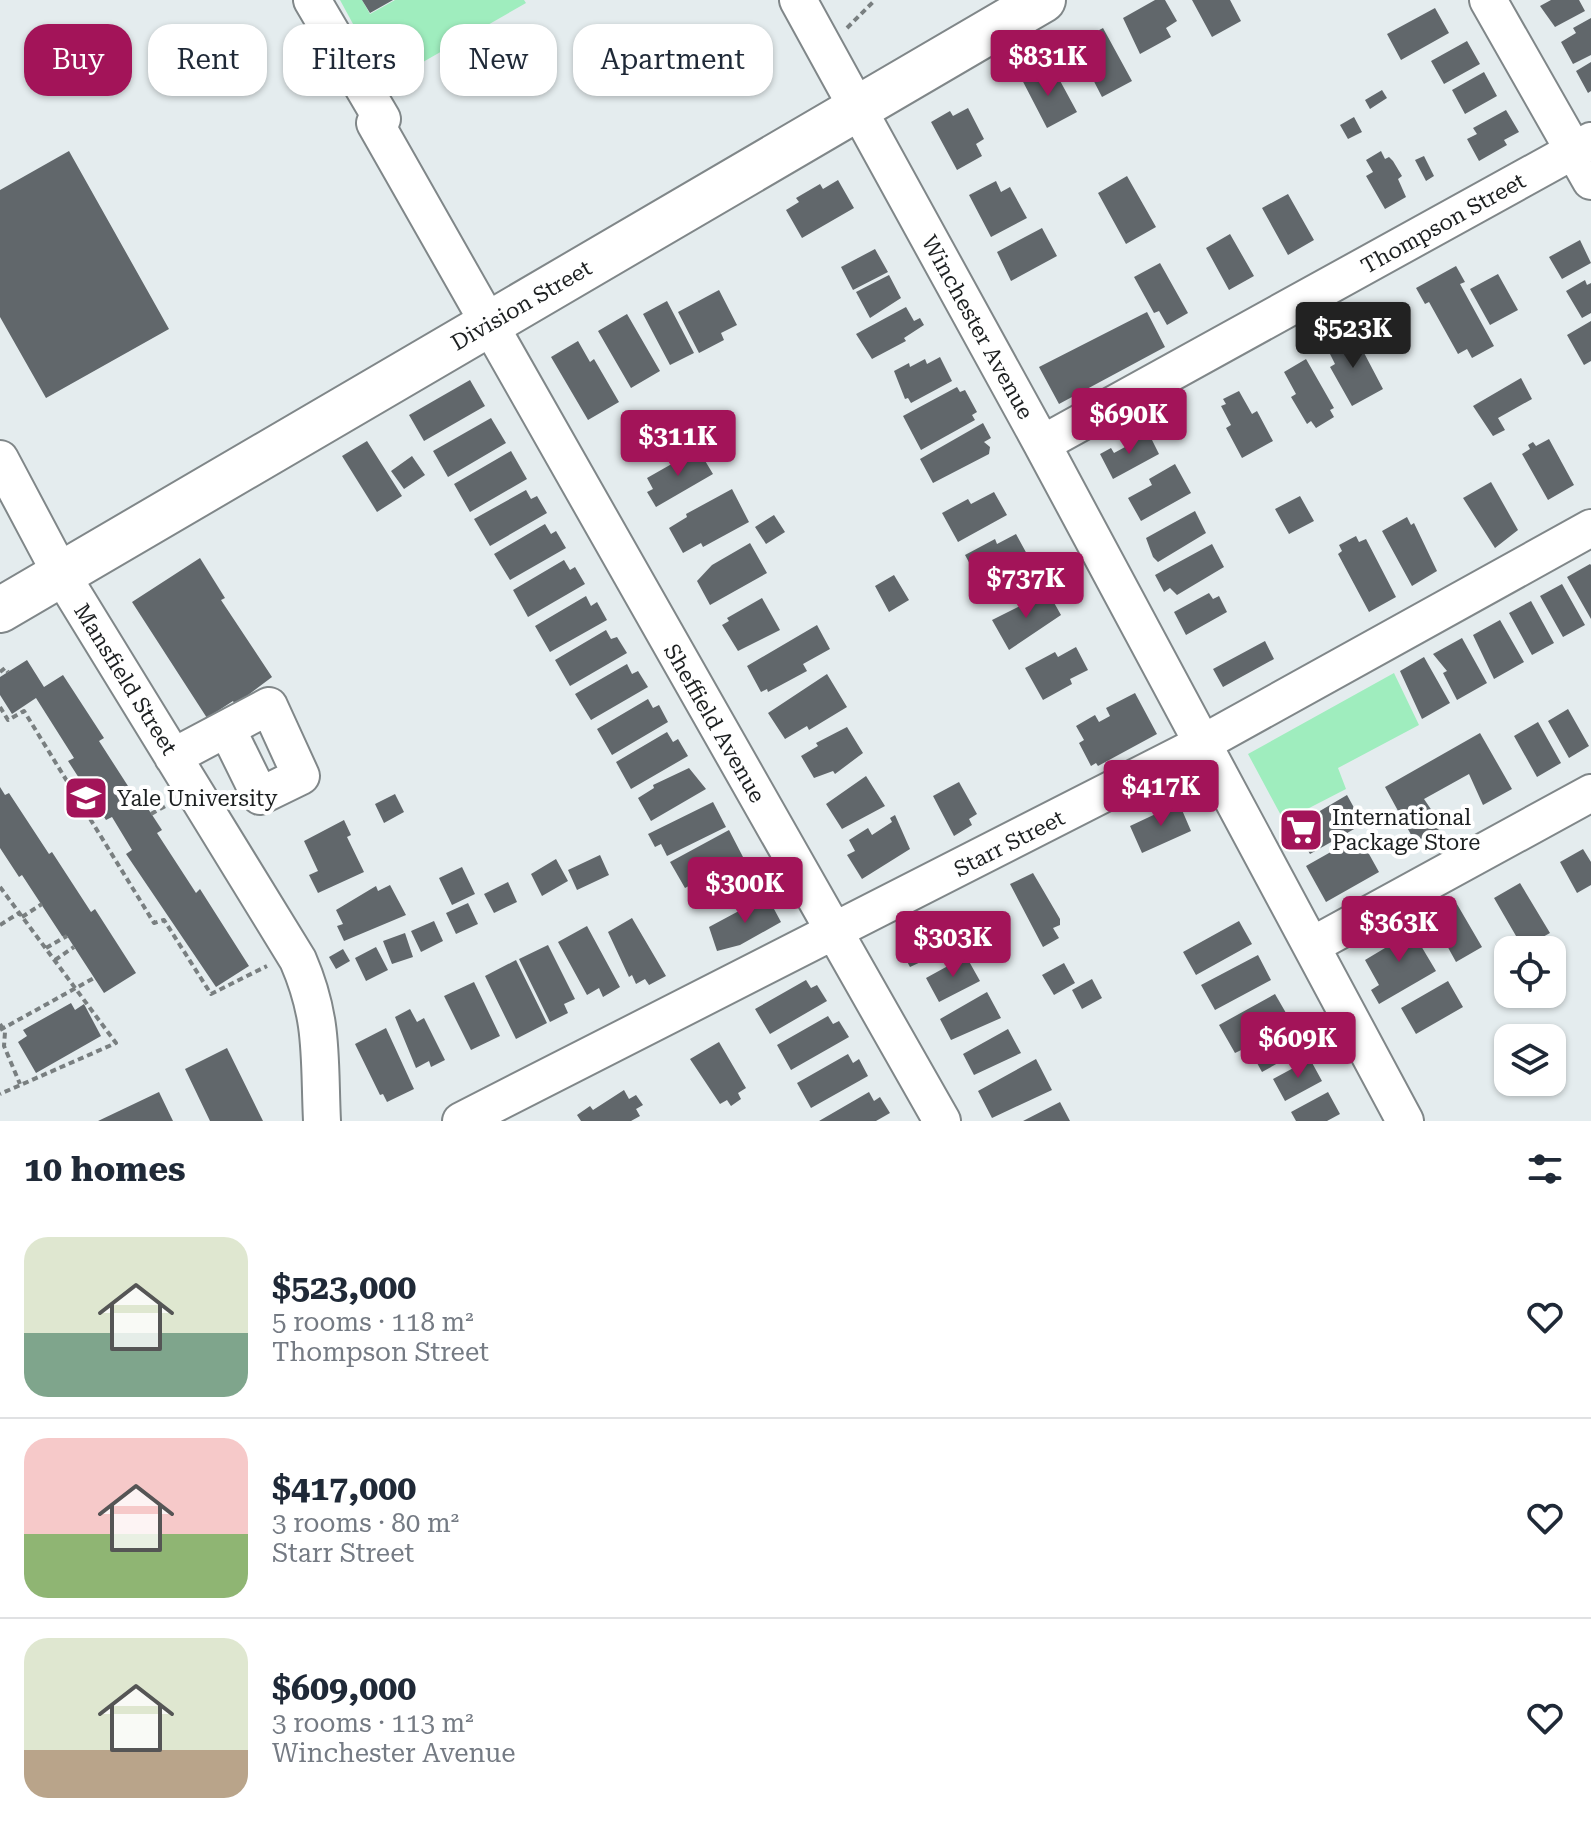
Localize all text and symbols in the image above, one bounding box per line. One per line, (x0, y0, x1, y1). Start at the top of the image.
chip: Buy (24, 24, 132, 96)
chip: Rent (148, 24, 267, 96)
chip: Filters (283, 24, 424, 96)
chip: New (440, 24, 557, 96)
chip: Apartment (573, 24, 773, 96)
pin: $831K (992, 30, 1104, 98)
text: $831K (1009, 41, 1087, 71)
street label: Thompson Street (1357, 168, 1530, 279)
street label: Winchester Avenue (917, 231, 1038, 423)
street label: Division Street (447, 255, 596, 356)
pin: $523K (1297, 302, 1409, 370)
text: $523K (1314, 313, 1392, 343)
pin: $690K (1073, 388, 1185, 456)
text: $690K (1090, 399, 1168, 429)
pin: $311K (622, 410, 734, 478)
text: $311K (639, 421, 717, 451)
pin: $737K (970, 552, 1082, 620)
text: $737K (987, 563, 1065, 593)
street label: Mansfield Street (69, 599, 182, 759)
street label: Sheffield Avenue (659, 639, 770, 807)
pin: $417K (1105, 760, 1217, 828)
text: $417K (1122, 771, 1200, 801)
school or university icon: Yale University (62, 774, 110, 822)
place label: Yale University (117, 786, 277, 811)
street label: Starr Street (950, 805, 1069, 882)
place label: International Package Store (1332, 805, 1480, 855)
supermarket icon: International Package Store (1277, 806, 1325, 854)
pin: $300K (689, 857, 801, 925)
text: $300K (706, 868, 784, 898)
pin: $363K (1343, 896, 1455, 964)
text: $363K (1360, 907, 1438, 937)
pin: $303K (897, 911, 1009, 979)
text: $303K (914, 922, 992, 952)
map controls (1494, 936, 1566, 1096)
button: locate (1494, 936, 1566, 1008)
pin: $609K (1242, 1012, 1354, 1080)
text: $609K (1259, 1023, 1337, 1053)
button: layers (1494, 1024, 1566, 1096)
icon: filters (1523, 1147, 1567, 1191)
text: 10 homes (24, 1149, 186, 1189)
text: $523,000 (272, 1267, 416, 1307)
icon: home (88, 1269, 184, 1365)
icon: heart (1523, 1295, 1567, 1339)
text: 5 rooms · 118 m² (272, 1307, 474, 1337)
text: Thompson Street (272, 1337, 489, 1367)
text: $417,000 (272, 1468, 416, 1508)
icon: home (88, 1470, 184, 1566)
icon: heart (1523, 1496, 1567, 1540)
text: 3 rooms · 80 m² (272, 1508, 459, 1538)
text: Starr Street (272, 1538, 414, 1568)
text: $609,000 (272, 1668, 416, 1708)
icon: home (88, 1670, 184, 1766)
icon: heart (1523, 1696, 1567, 1740)
text: 3 rooms · 113 m² (272, 1708, 474, 1738)
text: Winchester Avenue (272, 1738, 516, 1768)

